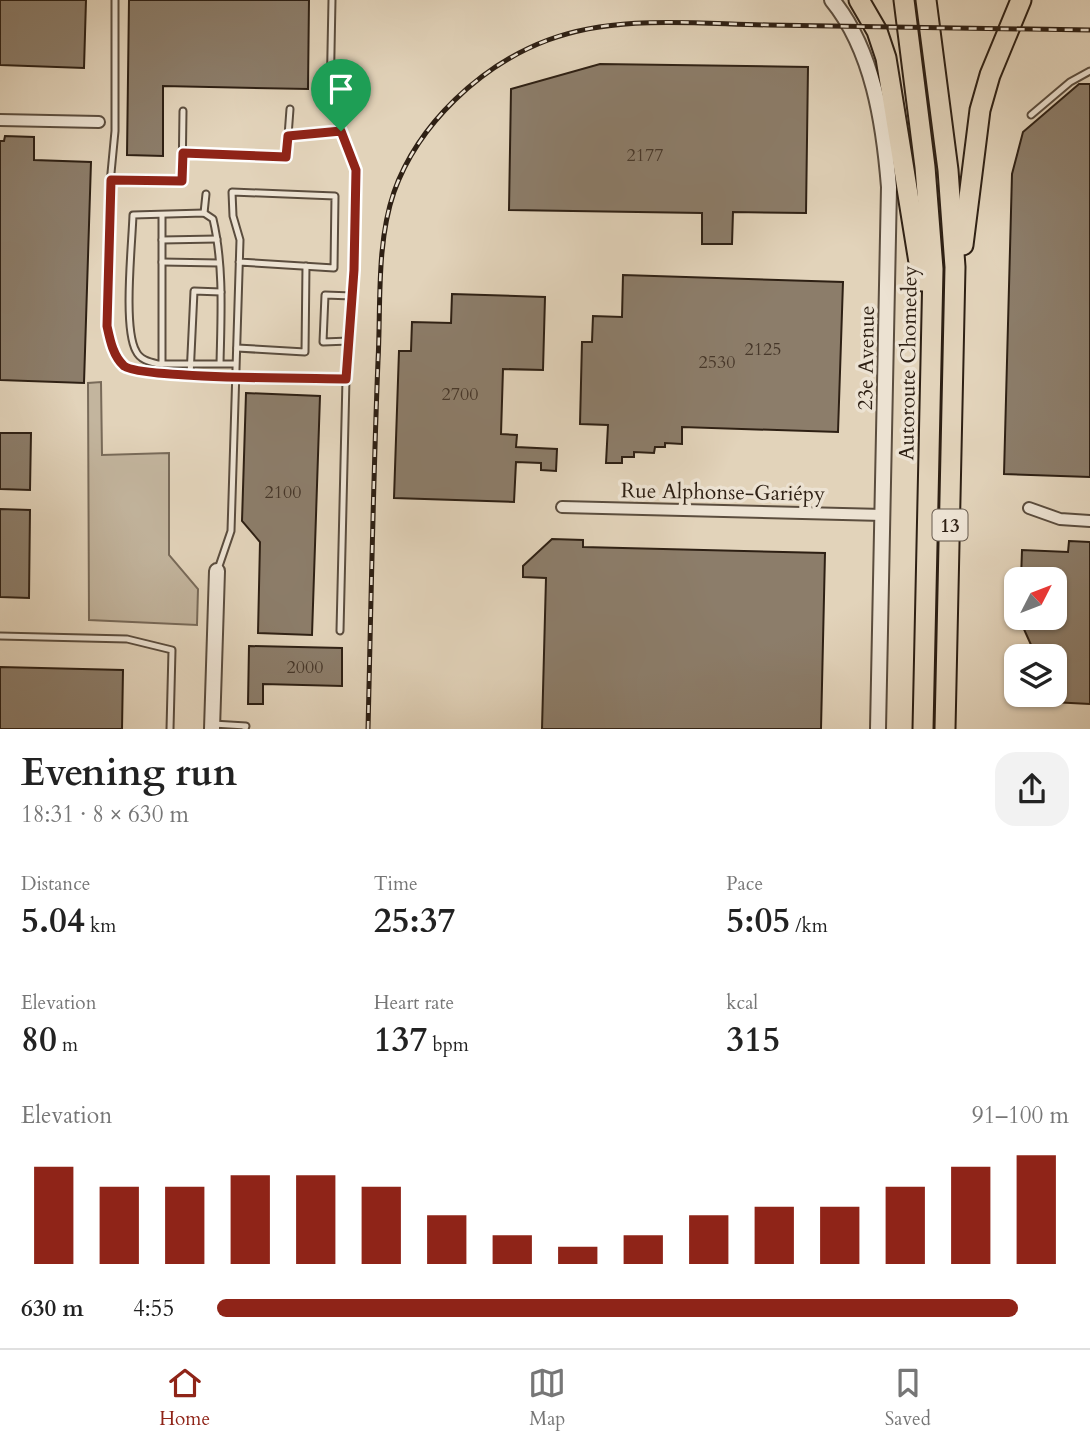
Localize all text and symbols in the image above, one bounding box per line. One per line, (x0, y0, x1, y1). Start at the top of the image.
pin (311, 59, 371, 131)
icon: arrive (322, 70, 360, 108)
house number: 2177 (627, 143, 663, 168)
street label: Autoroute Chomedey (892, 265, 925, 461)
street label: 23e Avenue (851, 305, 882, 411)
house number: 2125 (745, 337, 781, 362)
house number: 2530 (699, 350, 735, 375)
house number: 2700 (442, 382, 478, 407)
street label: Rue Alphonse-Gariépy (620, 476, 825, 509)
house number: 2100 (265, 480, 301, 505)
road number: 13 (932, 510, 968, 540)
north arrow (1004, 567, 1068, 630)
map controls (1004, 567, 1067, 707)
button: layers (1004, 644, 1067, 707)
house number: 2000 (287, 655, 323, 680)
text: Evening run (21, 747, 237, 799)
button: share (995, 752, 1069, 826)
text: 18:31 · 8 × 630 m (21, 799, 189, 830)
text: Distance (21, 871, 90, 897)
text: Time (374, 871, 418, 897)
text: Pace (726, 871, 763, 897)
text: 5.04 (21, 897, 85, 945)
text: 25:37 (374, 897, 456, 945)
text: 5:05 (726, 897, 790, 945)
text: km (85, 913, 116, 939)
text: /km (790, 913, 828, 939)
text: Elevation (21, 990, 96, 1016)
text: Heart rate (374, 990, 454, 1016)
text: kcal (726, 990, 758, 1016)
text: 80 (21, 1016, 57, 1064)
text: 137 (374, 1016, 427, 1064)
text: 315 (726, 1016, 780, 1064)
text: m (57, 1032, 78, 1058)
text: bpm (427, 1032, 469, 1058)
text: Elevation (21, 1100, 112, 1131)
text: 91–100 m (972, 1100, 1069, 1131)
text: 630 m (21, 1293, 84, 1324)
text: 4:55 (133, 1293, 174, 1324)
tab: Home (159, 1364, 210, 1432)
tab: Map (528, 1364, 566, 1432)
tab: Saved (885, 1364, 931, 1432)

